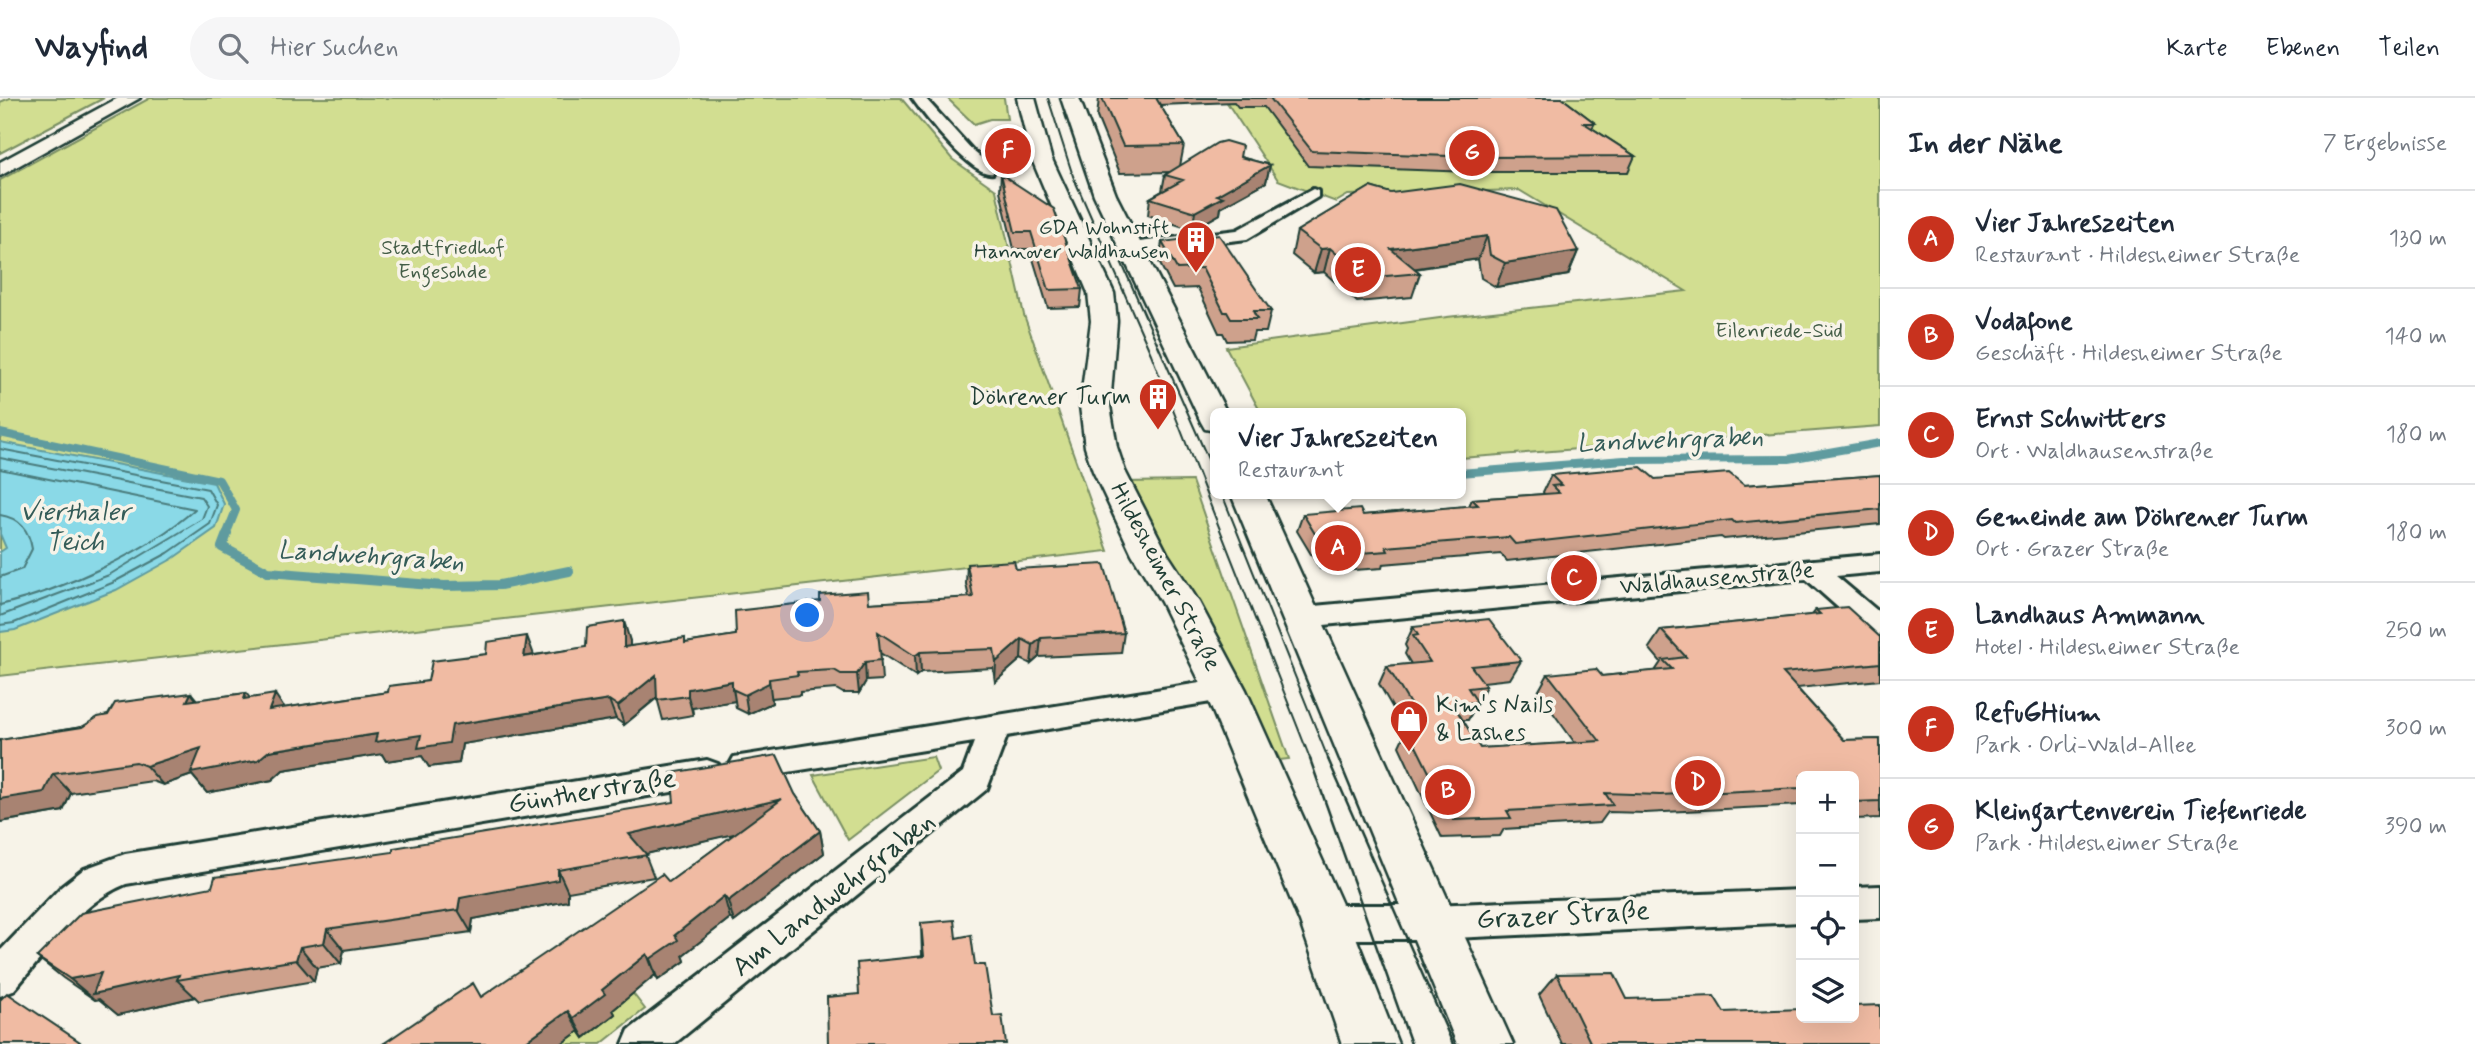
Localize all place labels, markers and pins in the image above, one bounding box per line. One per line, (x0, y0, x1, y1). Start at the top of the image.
pin: F (985, 125, 1031, 177)
pin: G (1449, 127, 1495, 179)
place label: GDA Wohnstift Hannover Waldhausen (974, 214, 1169, 266)
building icon: GDA Wohnstift Hannover Waldhausen (1175, 219, 1217, 274)
pin: E (1335, 244, 1381, 296)
building icon: Döhrener Turm (1137, 376, 1179, 431)
place label: Döhrener Turm (969, 382, 1131, 413)
pin: A (1315, 522, 1361, 574)
pin: C (1551, 552, 1597, 604)
place label: Kim's Nails & Lashes (1436, 690, 1554, 749)
shop icon: Kim's Nails & Lashes (1388, 698, 1430, 753)
pin: D (1675, 757, 1721, 809)
pin: B (1425, 766, 1471, 818)

